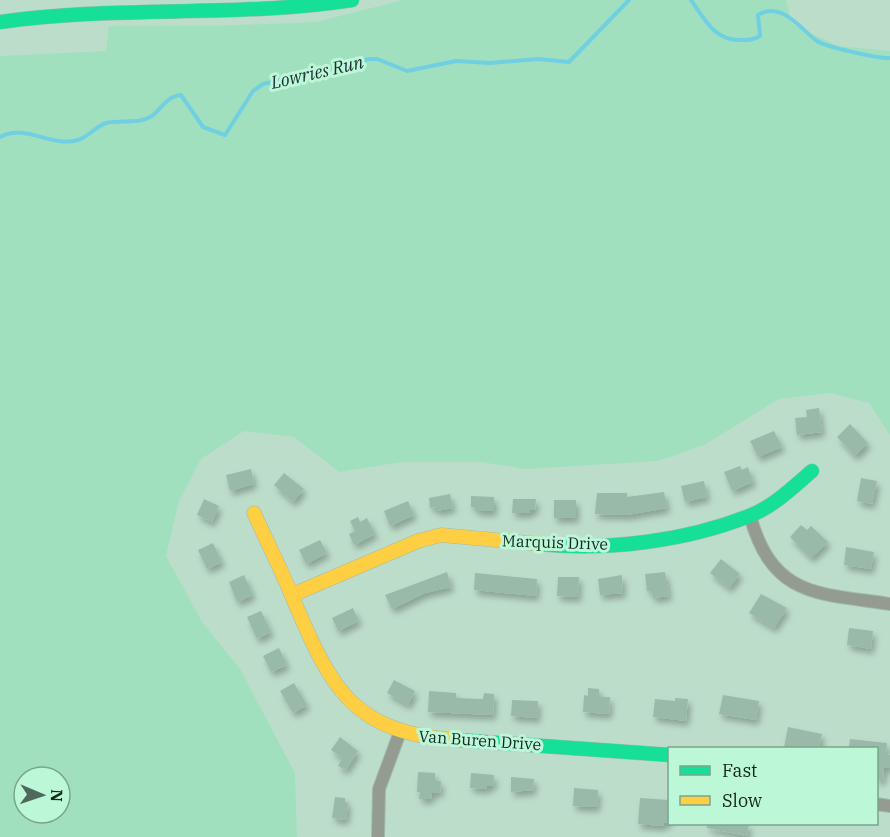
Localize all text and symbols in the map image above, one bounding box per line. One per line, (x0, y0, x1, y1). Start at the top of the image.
water label: Lowries Run (267, 50, 366, 94)
street label: Marquis Drive (502, 530, 608, 554)
street label: Van Buren Drive (418, 726, 542, 754)
legend (668, 747, 878, 825)
text: Fast (722, 759, 757, 782)
north arrow (12, 765, 72, 825)
text: N (47, 789, 67, 802)
text: Slow (722, 789, 762, 812)

